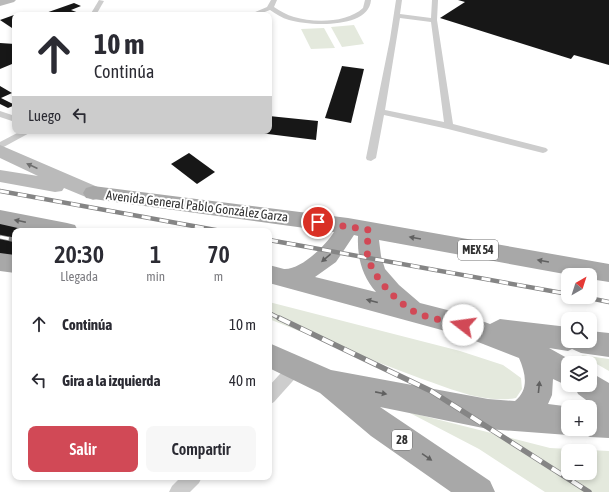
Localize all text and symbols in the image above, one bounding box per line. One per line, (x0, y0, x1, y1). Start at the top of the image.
icon: ahead (28, 28, 80, 80)
text: 10 m (94, 28, 144, 60)
text: Continúa (94, 61, 154, 82)
icon: left (69, 104, 91, 126)
text: Luego (28, 107, 61, 124)
one-way arrow (26, 163, 37, 169)
street label: Avenida General Pablo González Garza (105, 187, 289, 225)
pin (301, 205, 335, 239)
icon: arrive (307, 211, 329, 233)
one-way arrow (14, 217, 26, 223)
one-way arrow (409, 235, 421, 241)
road number: MEX 54 (458, 240, 498, 260)
text: 20:30 (54, 241, 104, 268)
text: 1 (150, 241, 161, 268)
text: 70 (207, 241, 230, 268)
one-way arrow (320, 253, 331, 262)
one-way arrow (537, 258, 549, 264)
north arrow (561, 268, 597, 304)
map controls (561, 268, 597, 480)
text: Llegada (60, 269, 98, 284)
text: min (146, 269, 165, 284)
text: m (214, 269, 223, 284)
one-way arrow (365, 297, 378, 303)
position arrow (442, 304, 484, 346)
button: search (561, 312, 597, 348)
icon: ahead (28, 313, 50, 335)
text: Continúa (62, 316, 112, 333)
text: 10 m (229, 316, 256, 333)
button: layers (561, 356, 597, 392)
icon: left (28, 369, 50, 391)
text: Gira a la izquierda (62, 372, 160, 389)
text: 40 m (229, 372, 256, 389)
one-way arrow (535, 381, 542, 393)
one-way arrow (375, 391, 387, 397)
button: + (561, 400, 597, 436)
button: Salir (28, 426, 138, 472)
button: Compartir (146, 426, 256, 472)
road number: 28 (392, 430, 412, 450)
button: − (561, 444, 597, 480)
one-way arrow (422, 453, 432, 461)

